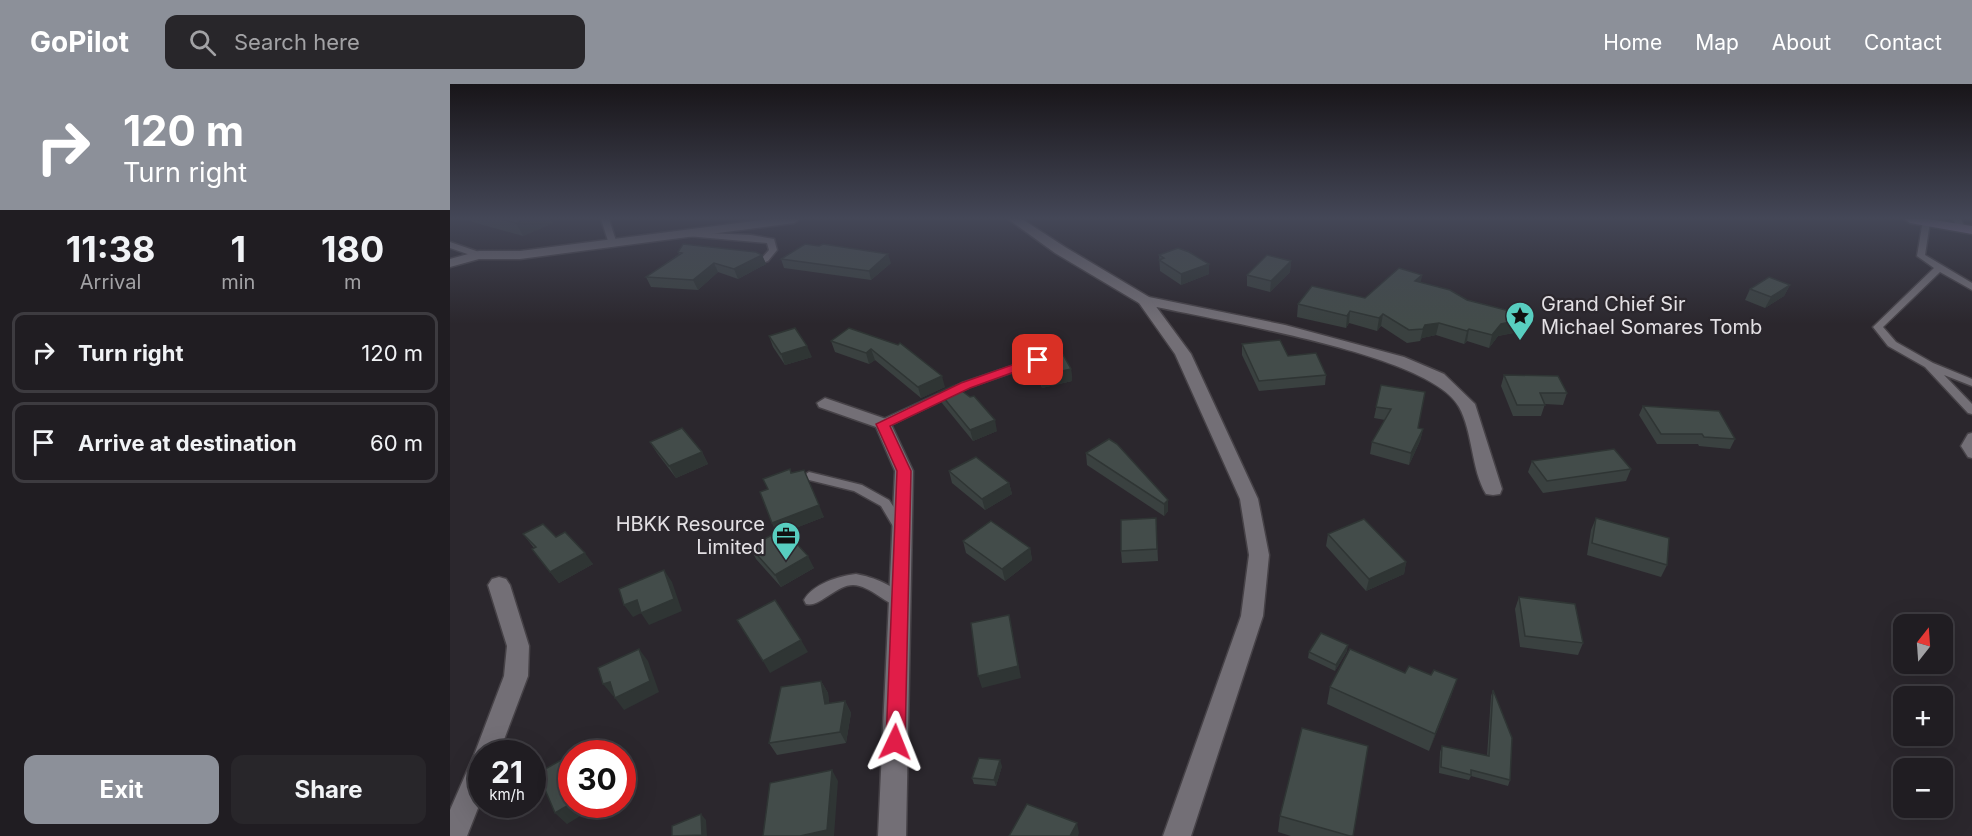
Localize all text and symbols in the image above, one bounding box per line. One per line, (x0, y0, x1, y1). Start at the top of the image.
search box (165, 15, 585, 69)
text: GoPilot (30, 25, 129, 59)
icon: search (186, 26, 219, 59)
text: Search here (234, 29, 360, 55)
text: Home (1603, 30, 1662, 55)
text: Map (1695, 30, 1739, 55)
text: About (1772, 30, 1831, 55)
text: Contact (1864, 30, 1942, 55)
text: 120 m (123, 105, 244, 156)
icon: right (24, 108, 102, 186)
text: Turn right (123, 156, 247, 189)
text: 11:38 (66, 227, 155, 271)
text: 1 (230, 227, 246, 271)
text: 180 (321, 227, 384, 271)
text: Arrival (80, 270, 141, 294)
text: min (221, 270, 255, 294)
text: m (344, 270, 361, 294)
place label: Grand Chief Sir Michael Somares Tomb (1541, 292, 1762, 339)
place icon: Grand Chief Sir Michael Somares Tomb (1504, 300, 1536, 342)
pin (1012, 334, 1063, 385)
icon: right (27, 336, 60, 369)
text: Turn right (78, 340, 184, 366)
text: 120 m (361, 340, 423, 366)
icon: arrive (1021, 343, 1054, 376)
icon: arrive (27, 426, 60, 459)
text: Arrive at destination (78, 430, 297, 456)
text: 60 m (370, 430, 423, 456)
place label: HBKK Resource Limited (616, 512, 765, 559)
office icon: HBKK Resource Limited (770, 520, 802, 562)
north arrow (1893, 614, 1953, 674)
map controls (1893, 614, 1953, 818)
button: + (1893, 686, 1953, 746)
position arrow (863, 710, 927, 774)
speed limit sign: 30 (558, 740, 636, 818)
text: 21 (491, 754, 523, 790)
button: Exit (24, 755, 219, 824)
button: Share (231, 755, 426, 824)
button: − (1893, 758, 1953, 818)
text: km/h (489, 785, 525, 804)

